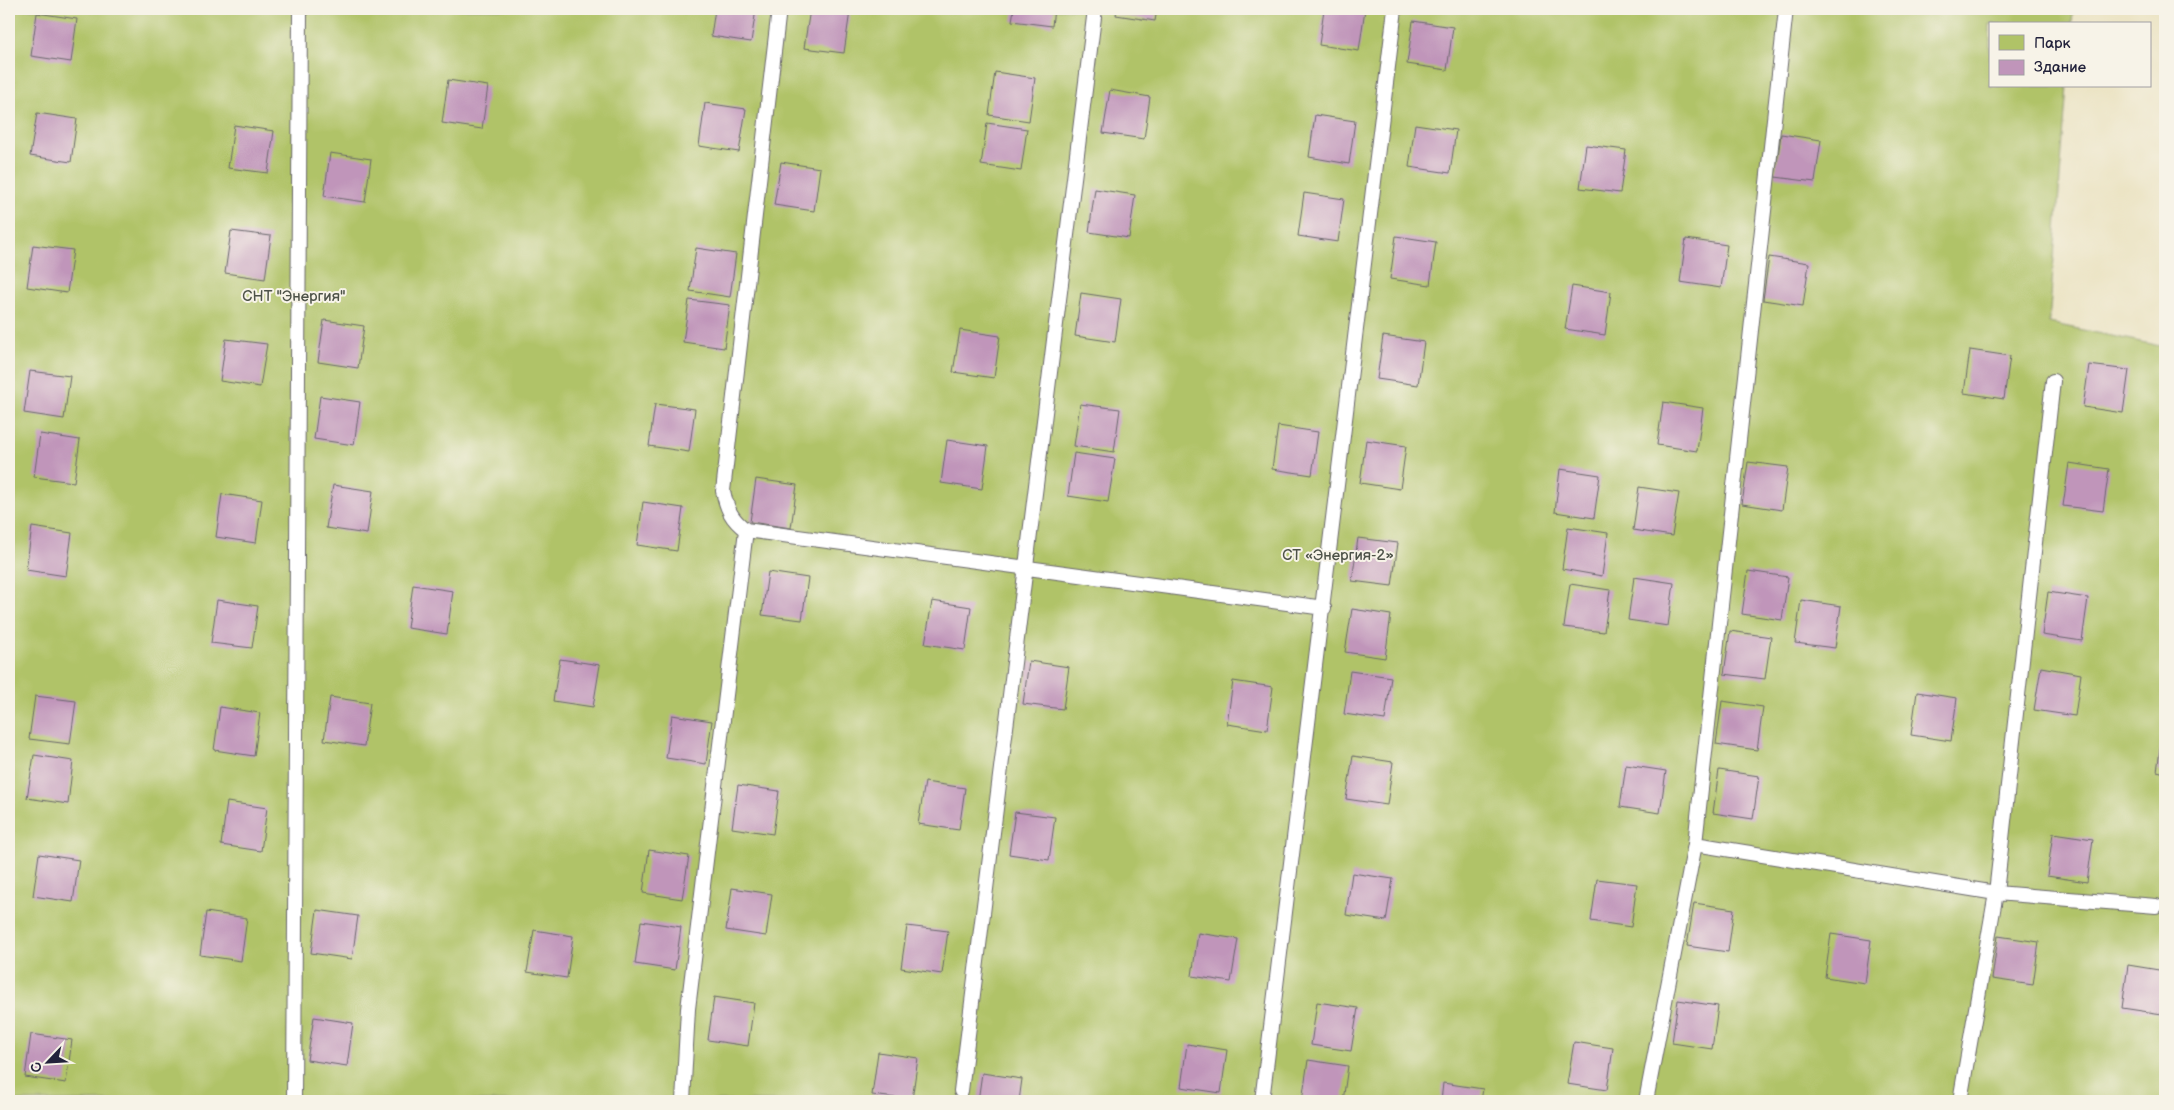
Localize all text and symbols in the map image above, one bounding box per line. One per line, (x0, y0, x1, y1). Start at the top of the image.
legend (1989, 22, 2152, 88)
text: Парк (2034, 34, 2071, 53)
text: Здание (2034, 58, 2086, 77)
park label: СНТ "Энергия" (242, 287, 346, 306)
park label: СТ «Энергия-2» (1282, 546, 1394, 565)
north arrow (22, 1038, 72, 1088)
text: С (27, 1059, 46, 1075)

